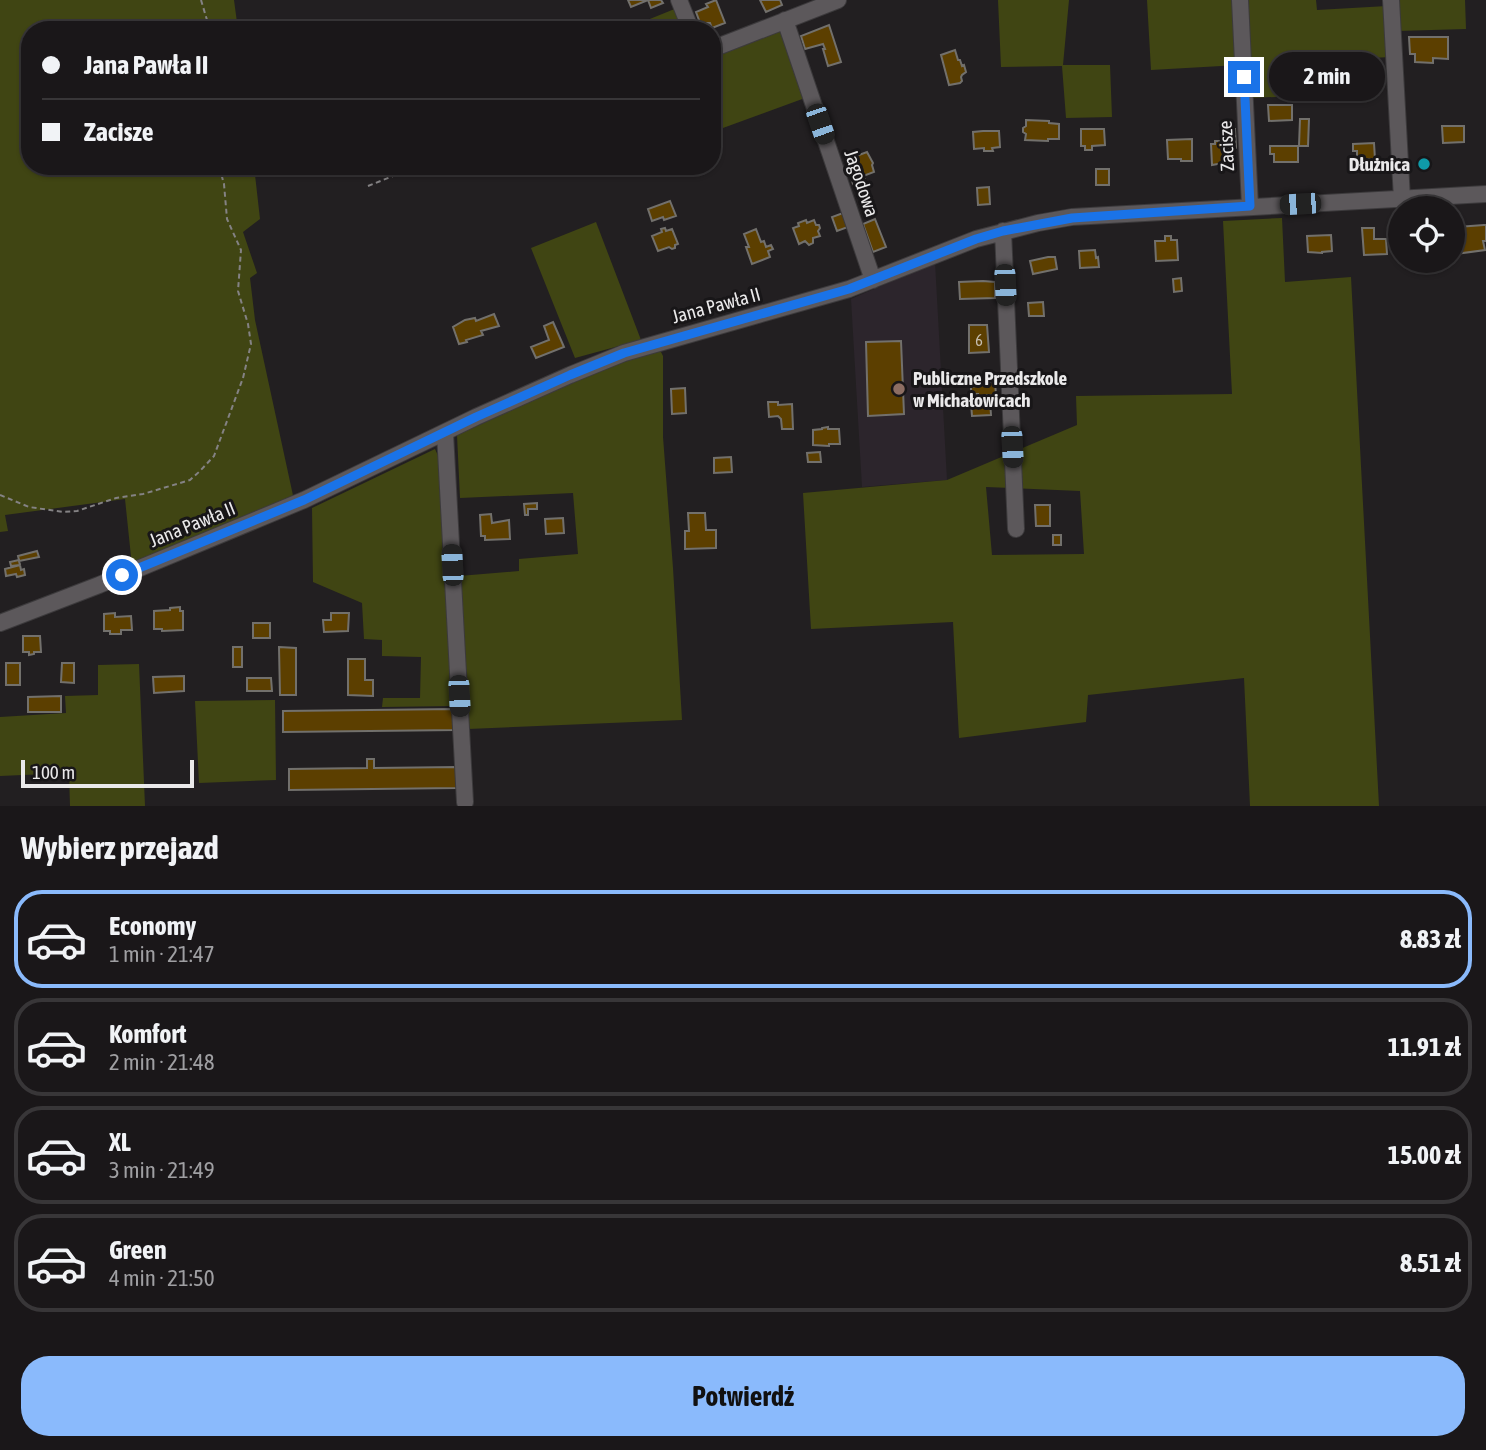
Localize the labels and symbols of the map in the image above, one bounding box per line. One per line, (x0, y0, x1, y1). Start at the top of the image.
callout: 2 min (1268, 52, 1384, 102)
route end (1228, 61, 1260, 93)
car (804, 101, 837, 147)
street label: Zacisze (1214, 120, 1238, 172)
street label: Jagodowa (840, 147, 884, 219)
place label: Dłużnica (1349, 153, 1410, 175)
marker: Dłużnica (1416, 156, 1432, 172)
car (1279, 192, 1322, 216)
car (994, 263, 1017, 307)
street label: Jana Pawła II (669, 283, 763, 327)
house number: 6 (975, 331, 983, 349)
place label: Publiczne Przedszkole w Michałowicach (913, 367, 1068, 411)
marker: Publiczne Przedszkole w Michałowicach (891, 381, 907, 397)
car (1001, 425, 1024, 469)
street label: Jana Pawła II (146, 497, 238, 551)
car (441, 543, 464, 587)
route start (106, 559, 138, 591)
car (448, 674, 471, 718)
scale bar (21, 757, 194, 789)

